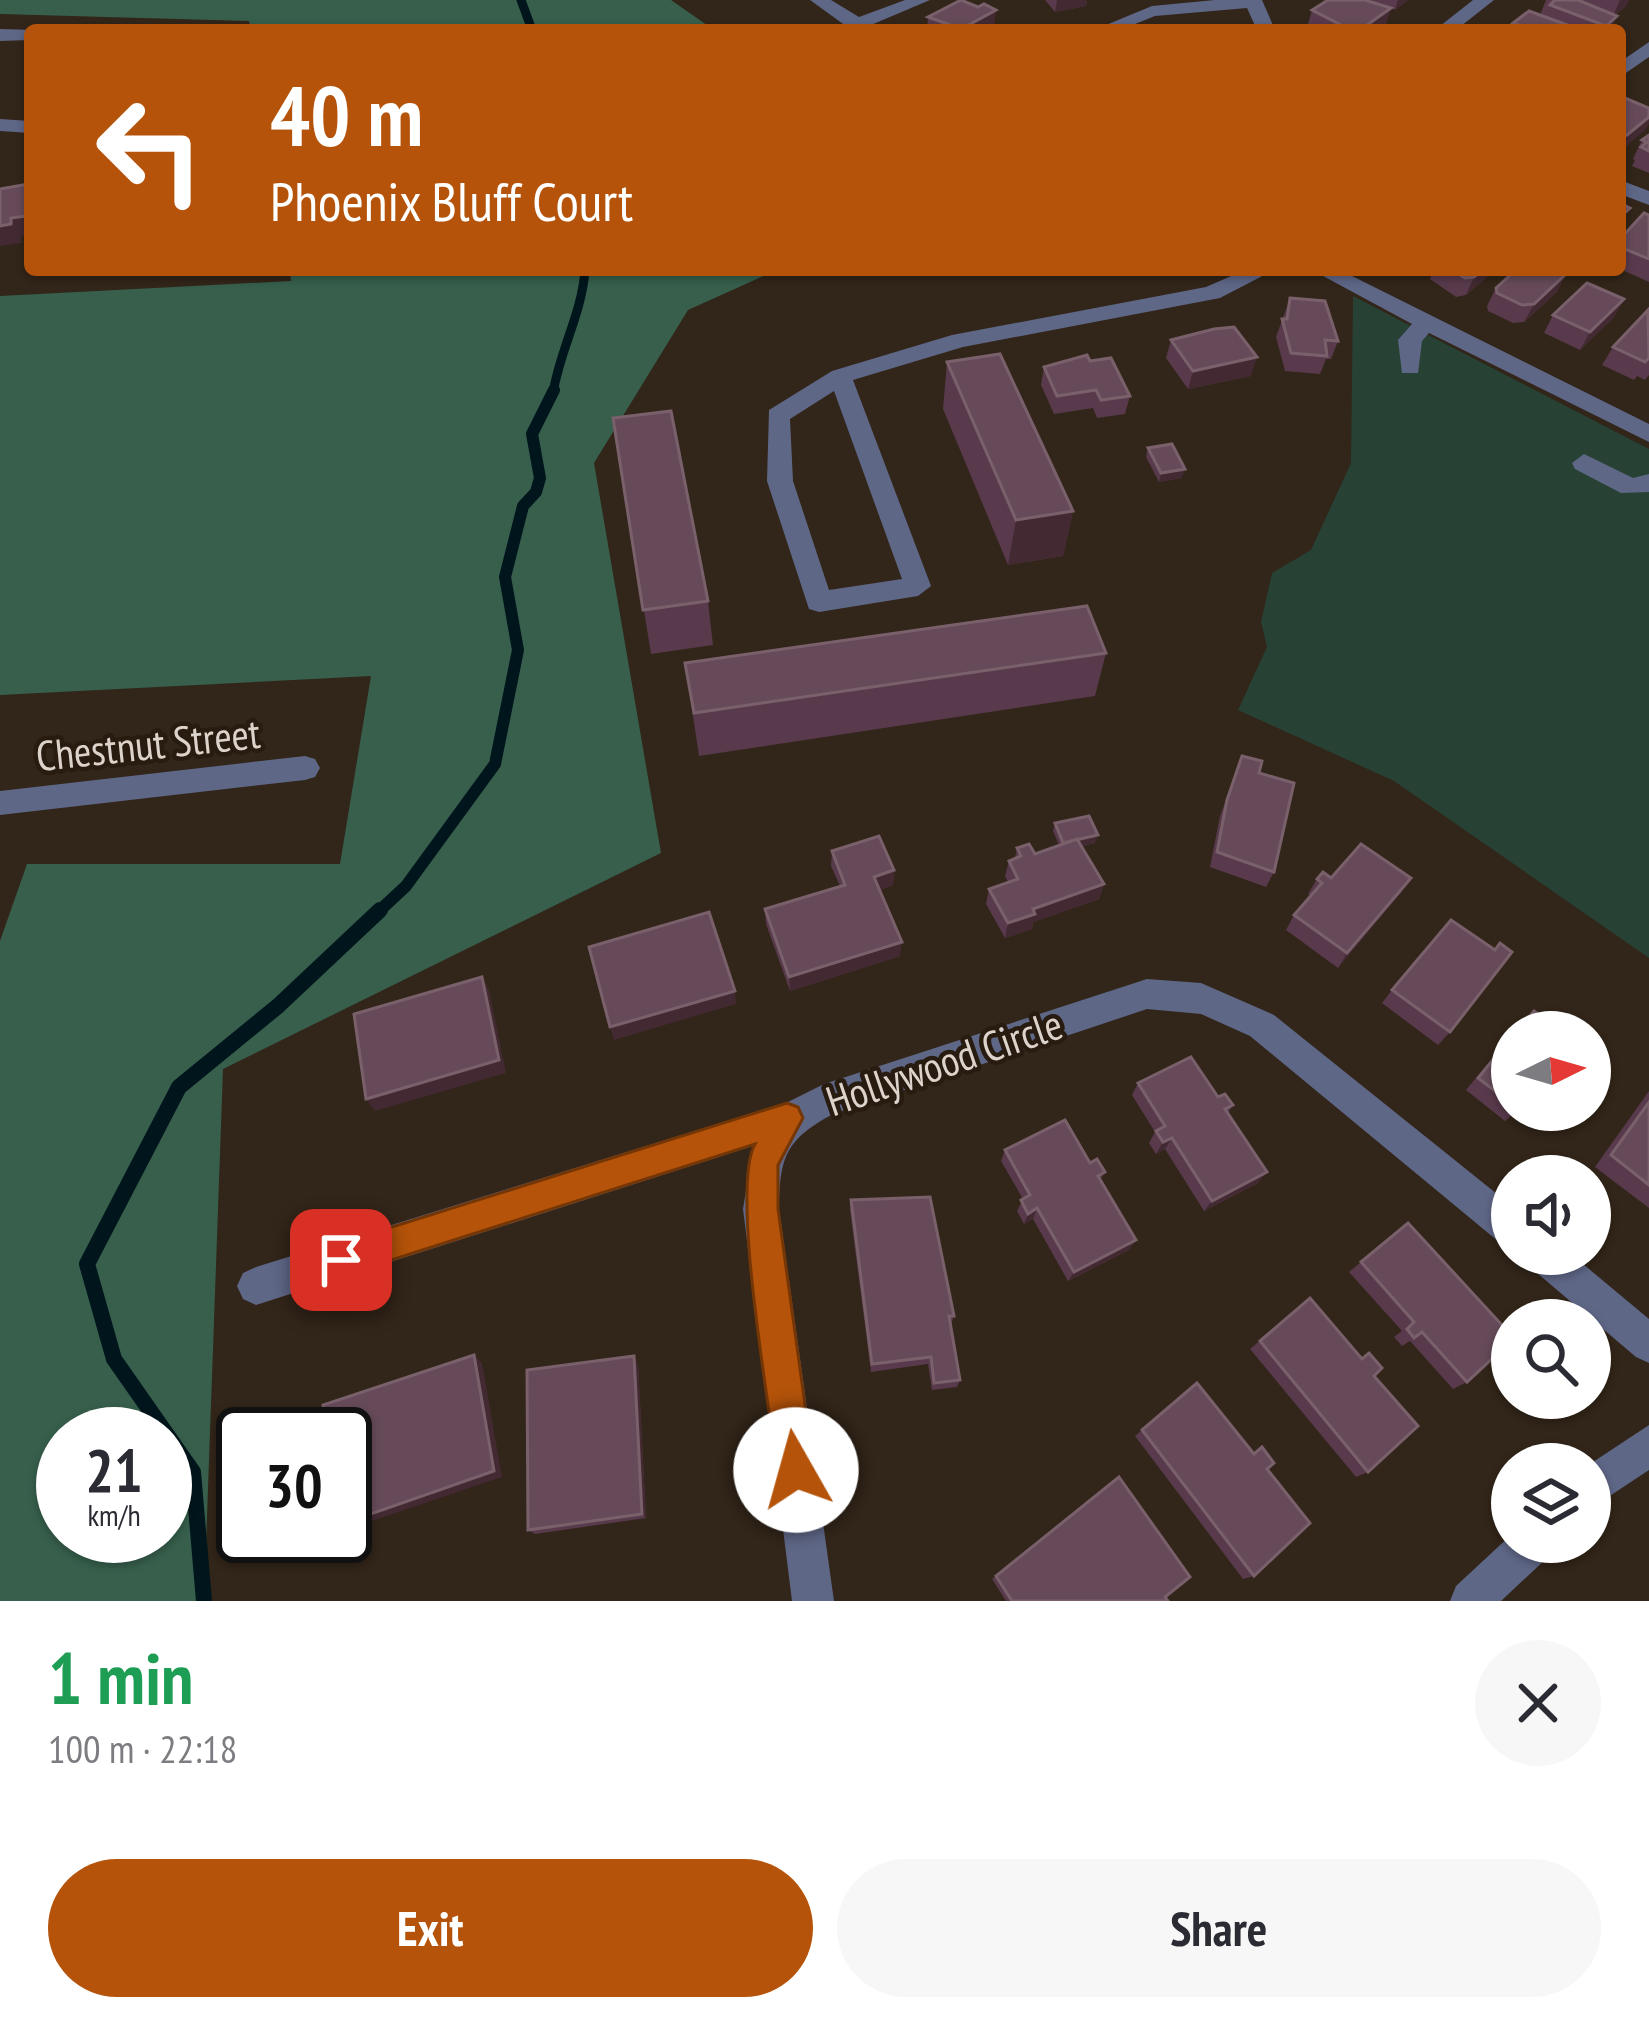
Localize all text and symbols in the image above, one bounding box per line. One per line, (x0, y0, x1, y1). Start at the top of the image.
text: 40 m (270, 60, 423, 169)
icon: left (72, 72, 228, 228)
text: Phoenix Bluff Court (270, 166, 633, 236)
street label: Chestnut Street (33, 705, 263, 783)
street label: Hollywood Circle (819, 996, 1069, 1128)
north arrow (1491, 1011, 1611, 1131)
map controls (1491, 1011, 1611, 1563)
button: sound (1491, 1155, 1611, 1275)
pin (290, 1209, 392, 1311)
icon: arrive (308, 1227, 374, 1293)
button: search (1491, 1299, 1611, 1419)
speed limit sign: 30 (216, 1407, 372, 1563)
position arrow (733, 1407, 859, 1533)
text: 21 (85, 1431, 143, 1509)
button: layers (1491, 1443, 1611, 1563)
text: km/h (87, 1495, 141, 1534)
text: 1 min (48, 1631, 193, 1724)
button: close (1475, 1640, 1601, 1766)
text: 100 m · 22:18 (48, 1723, 237, 1774)
button: Exit (48, 1859, 813, 1997)
button: Share (837, 1859, 1601, 1997)

